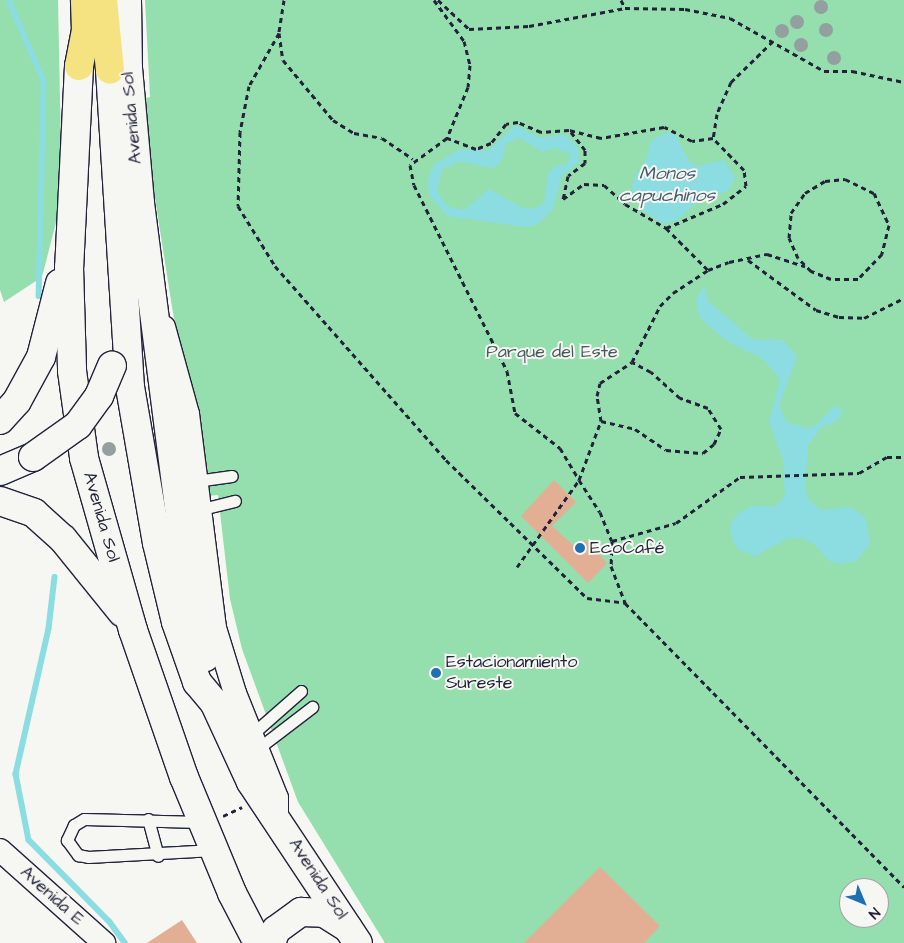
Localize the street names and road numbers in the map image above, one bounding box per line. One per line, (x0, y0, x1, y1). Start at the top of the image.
street label: Avenida Sol (117, 71, 147, 165)
street label: Avenida Sol (78, 470, 124, 564)
street label: Avenida Sol (284, 834, 352, 924)
street label: Avenida E (16, 862, 88, 930)

